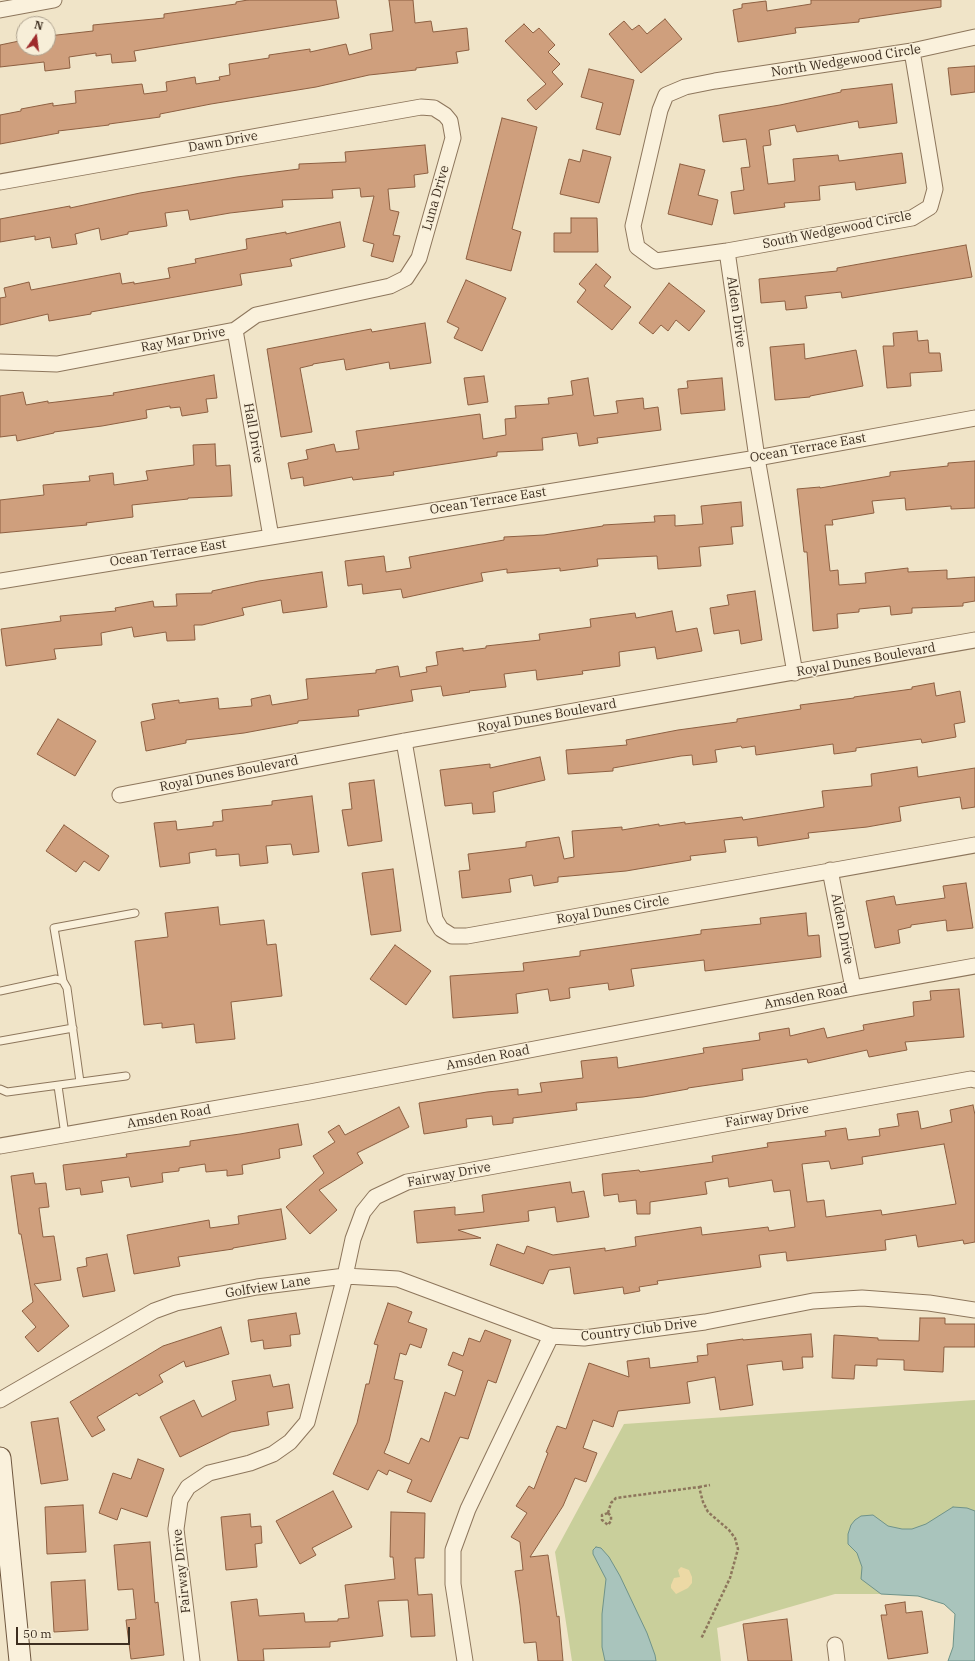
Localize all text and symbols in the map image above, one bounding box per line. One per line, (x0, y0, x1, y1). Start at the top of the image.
north arrow (16, 16, 56, 56)
text: N (33, 17, 45, 33)
street label: North Wedgewood Circle (770, 41, 922, 81)
street label: Dawn Drive (187, 128, 259, 156)
street label: Luna Drive (419, 164, 453, 232)
street label: South Wedgewood Circle (761, 208, 913, 252)
street label: Alden Drive (723, 275, 749, 349)
street label: Ray Mar Drive (139, 324, 227, 356)
street label: Hall Drive (240, 402, 266, 464)
street label: Ocean Terrace East (749, 430, 867, 466)
street label: Ocean Terrace East (429, 484, 547, 518)
street label: Ocean Terrace East (109, 536, 227, 570)
street label: Royal Dunes Boulevard (795, 640, 937, 680)
street label: Royal Dunes Boulevard (476, 696, 618, 736)
street label: Royal Dunes Boulevard (158, 753, 300, 795)
street label: Royal Dunes Circle (555, 892, 671, 928)
street label: Alden Drive (828, 892, 856, 966)
street label: Amsden Road (763, 981, 849, 1013)
street label: Amsden Road (445, 1042, 531, 1074)
street label: Fairway Drive (724, 1101, 810, 1131)
street label: Amsden Road (126, 1102, 212, 1132)
street label: Fairway Drive (406, 1159, 492, 1191)
street label: Golfview Lane (224, 1273, 312, 1301)
street label: Country Club Drive (580, 1315, 698, 1345)
street label: Fairway Drive (170, 1528, 194, 1614)
scale bar (18, 1619, 132, 1645)
text: 50 m (23, 1626, 52, 1641)

